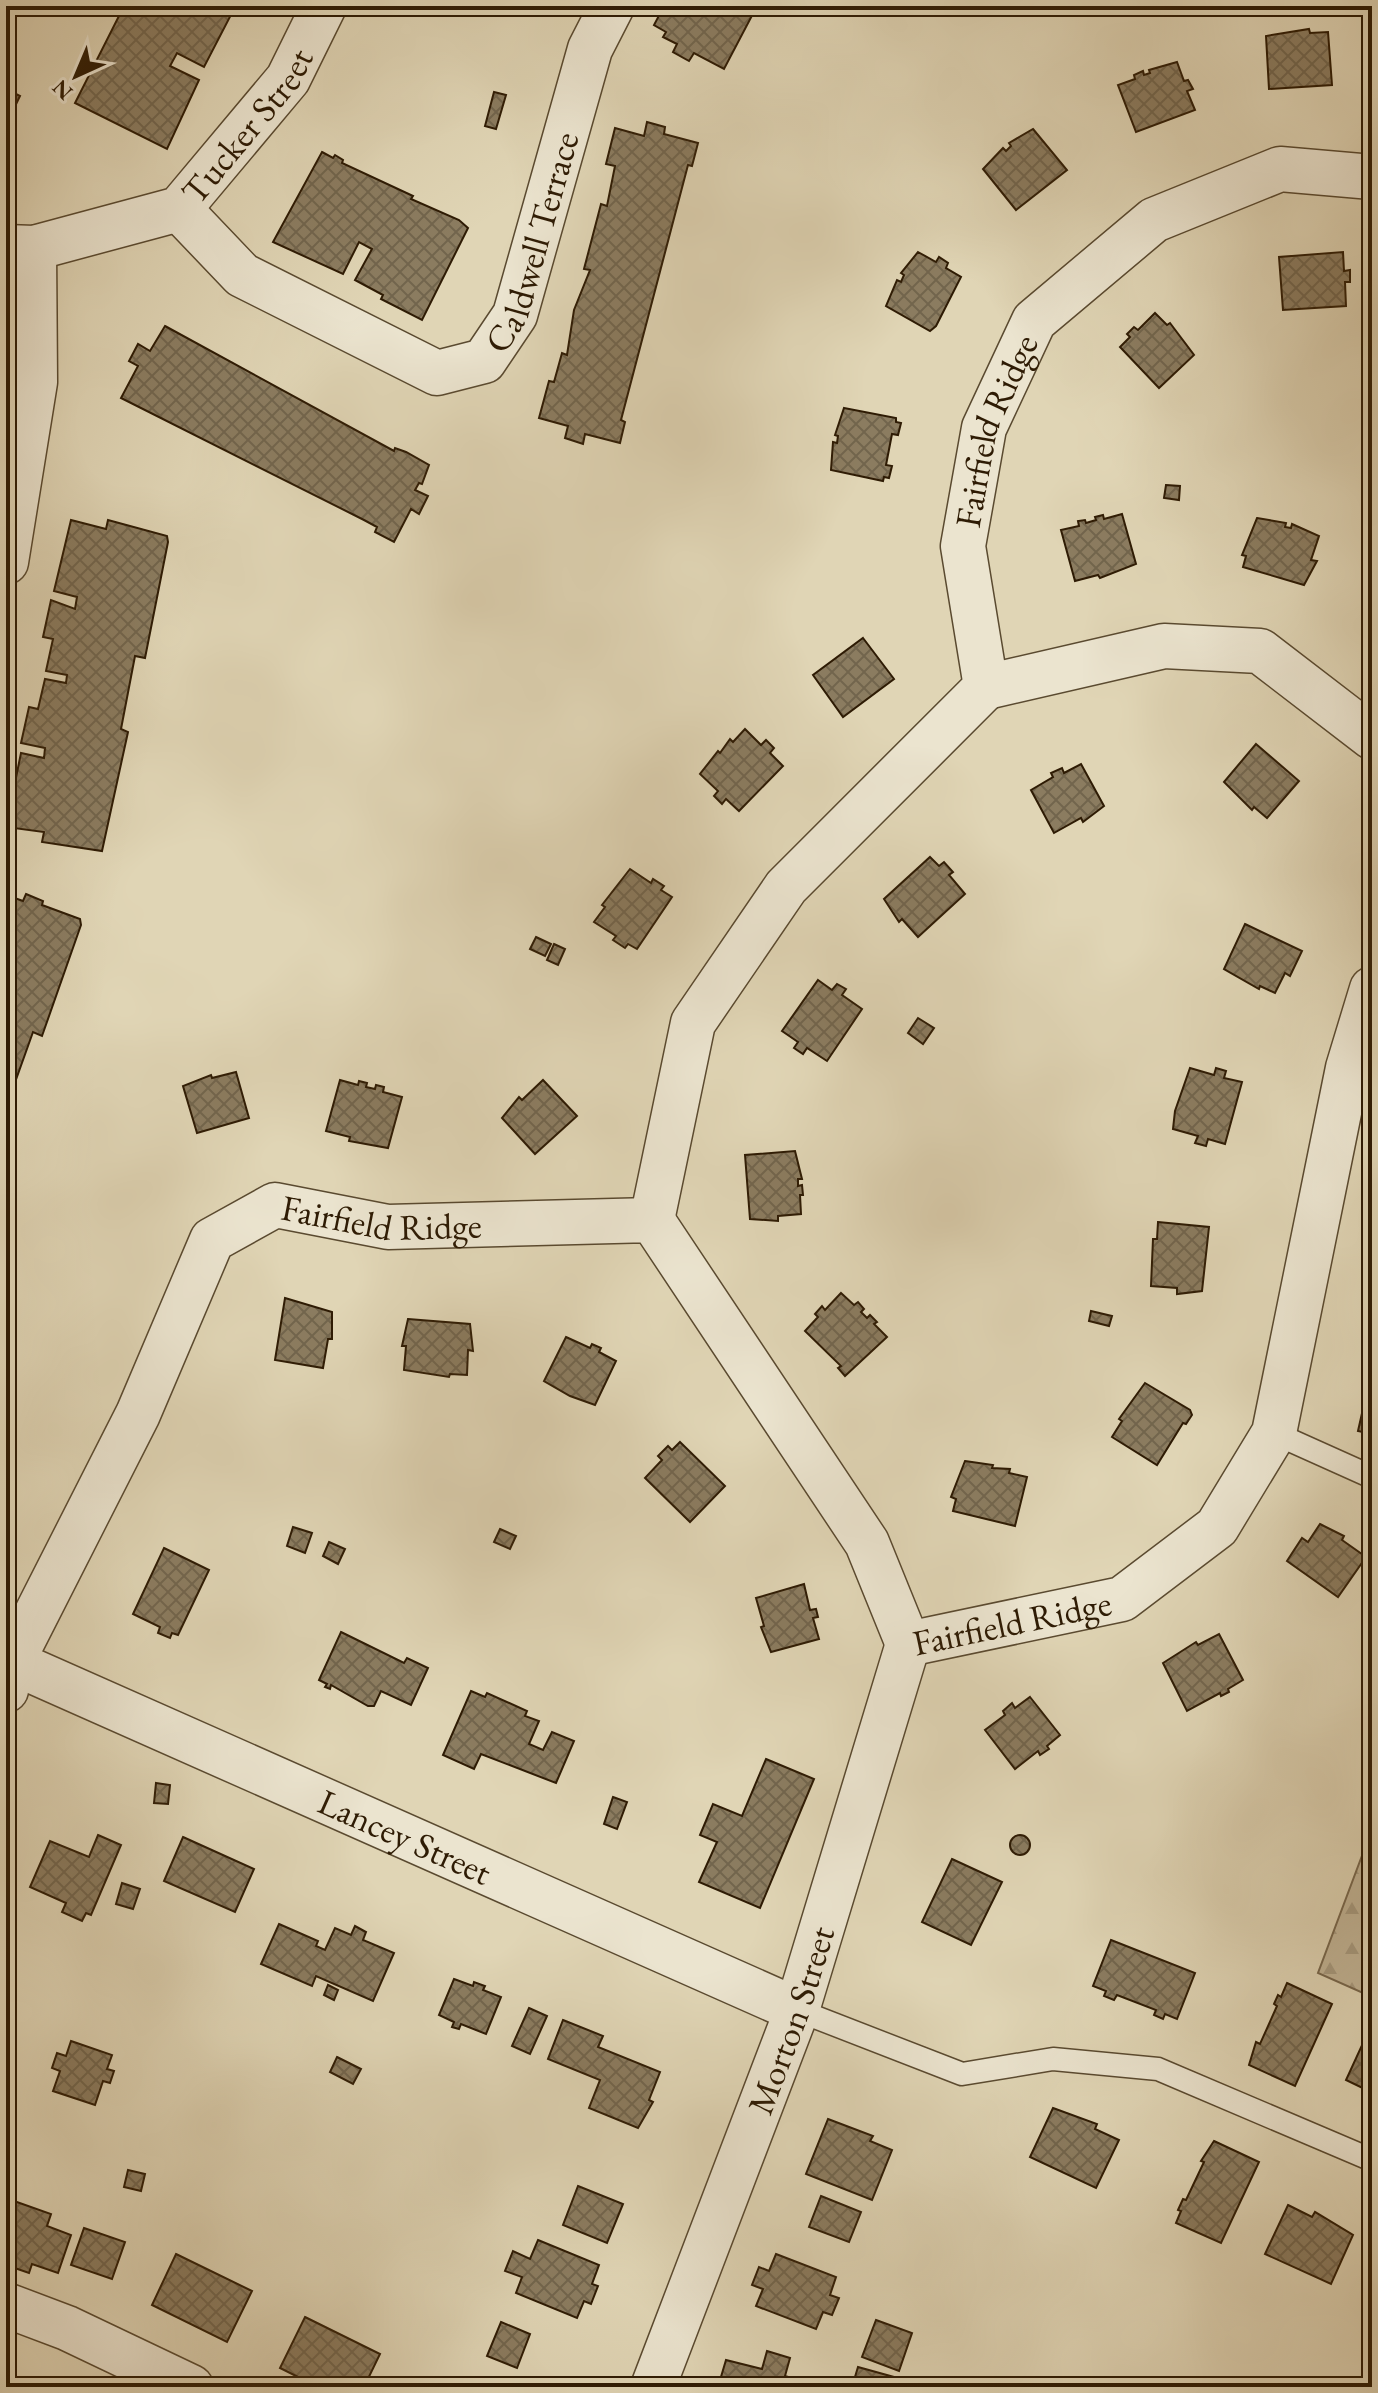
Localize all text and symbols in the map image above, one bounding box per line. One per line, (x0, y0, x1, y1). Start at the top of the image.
north arrow (36, 36, 116, 116)
street label: Tucker Street (171, 40, 324, 213)
text: N (46, 73, 79, 107)
street label: Caldwell Terrace (473, 126, 590, 362)
street label: Fairfield Ridge (944, 326, 1049, 531)
street label: Fairfield Ridge (277, 1184, 482, 1252)
street label: Fairfield Ridge (908, 1579, 1115, 1666)
street label: Lancey Street (311, 1778, 499, 1896)
street label: Morton Street (736, 1920, 845, 2121)

